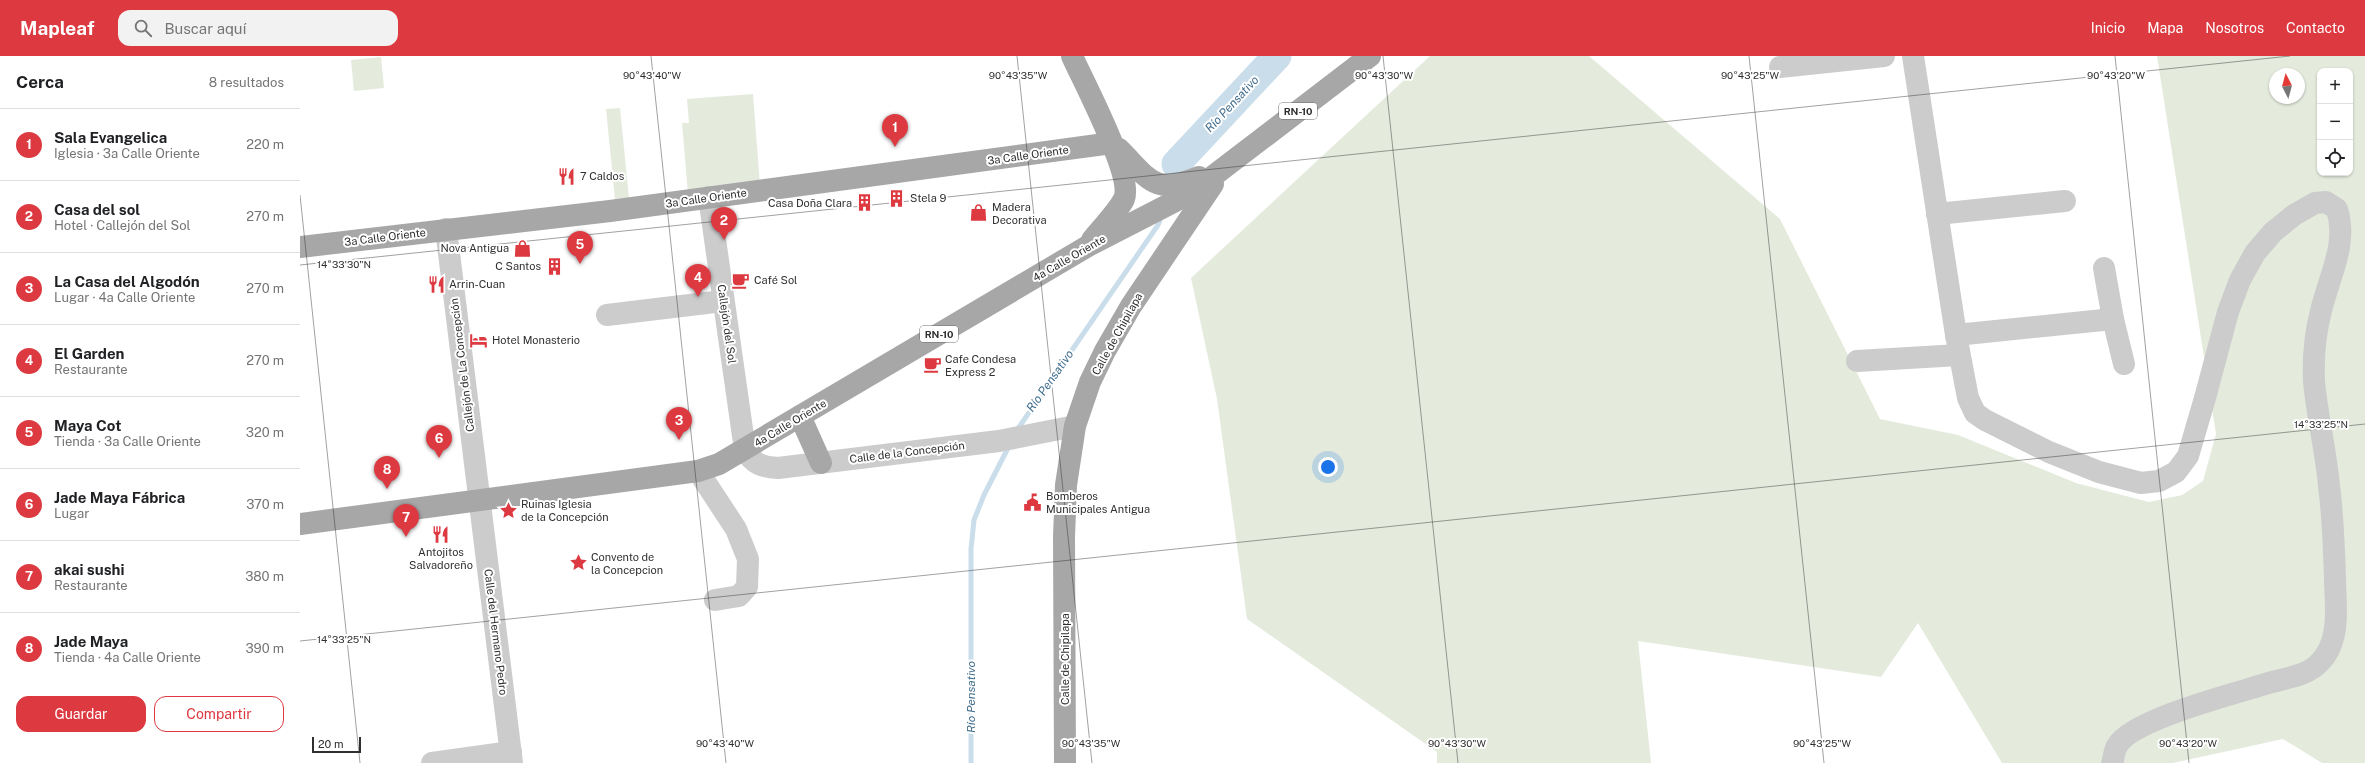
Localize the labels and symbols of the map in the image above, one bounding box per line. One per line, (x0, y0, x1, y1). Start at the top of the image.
north arrow (2269, 68, 2305, 104)
text: 90°43'40"W (623, 69, 682, 81)
text: 90°43'35"W (989, 69, 1048, 81)
text: 90°43'30"W (1355, 69, 1414, 81)
text: 90°43'25"W (1721, 69, 1780, 81)
text: 90°43'20"W (2087, 69, 2145, 81)
water label: Río Pensativo (1202, 73, 1262, 135)
road number: RN-10 (1279, 103, 1317, 119)
pin: 1 (882, 114, 908, 147)
street label: 3a Calle Oriente (987, 143, 1069, 167)
restaurant icon: 7 Caldos (557, 166, 577, 186)
place label: 7 Caldos (580, 170, 625, 182)
street label: 3a Calle Oriente (665, 186, 747, 210)
building icon: Stela 9 (887, 188, 907, 208)
place label: Stela 9 (910, 192, 947, 204)
building icon: Casa Doña Clara (855, 193, 875, 213)
place label: Casa Doña Clara (768, 197, 852, 209)
place label: Madera Decorativa (992, 201, 1046, 226)
shop icon: Madera Decorativa (969, 203, 989, 223)
pin: 2 (711, 207, 737, 240)
street label: 3a Calle Oriente (344, 226, 426, 248)
pin: 5 (567, 231, 593, 264)
street label: 4a Calle Oriente (1030, 232, 1108, 284)
shop icon: Nova Antigua (512, 238, 532, 258)
place label: Nova Antigua (440, 242, 509, 254)
building icon: C Santos (544, 256, 564, 276)
text: 14°33'30"N (317, 258, 371, 270)
place label: C Santos (495, 260, 541, 272)
pin: 4 (685, 264, 711, 297)
cafe icon: Café Sol (731, 270, 751, 290)
restaurant icon: Arrin-Cuan (426, 274, 446, 294)
place label: Café Sol (754, 274, 797, 286)
place label: Arrin-Cuan (449, 278, 505, 290)
street label: Callejón del Sol (716, 284, 738, 364)
street label: Calle de Chipilapa (1089, 291, 1145, 377)
street label: Callejón de La Concepción (448, 298, 476, 432)
road number: RN-10 (920, 326, 958, 342)
hotel icon: Hotel Monasterio (469, 330, 489, 350)
place label: Hotel Monasterio (492, 334, 580, 346)
water label: Río Pensativo (1024, 347, 1077, 415)
place label: Cafe Condesa Express 2 (945, 353, 1016, 378)
cafe icon: Cafe Condesa Express 2 (922, 355, 942, 375)
street label: 4a Calle Oriente (752, 397, 828, 449)
pin: 3 (666, 407, 692, 440)
text: 14°33'25"N (2294, 418, 2348, 430)
pin: 6 (426, 425, 452, 458)
street label: Calle de la Concepción (849, 439, 965, 465)
pin: 8 (374, 456, 400, 489)
your location (1318, 457, 1338, 477)
place label: Bomberos Municipales Antigua (1046, 490, 1150, 515)
public building icon: Bomberos Municipales Antigua (1023, 492, 1043, 512)
place label: Ruinas Iglesia de la Concepción (521, 498, 608, 523)
place icon: Ruinas Iglesia de la Concepción (498, 500, 518, 520)
pin: 7 (393, 504, 419, 537)
restaurant icon: Antojitos Salvadoreño (431, 524, 451, 544)
place label: Antojitos Salvadoreño (409, 546, 473, 571)
place label: Convento de la Concepcion (591, 551, 663, 576)
place icon: Convento de la Concepcion (568, 553, 588, 573)
street label: Calle del Hermano Pedro (482, 568, 510, 696)
street label: Calle de Chipilapa (1059, 613, 1071, 705)
text: 14°33'25"N (317, 633, 371, 645)
water label: Río Pensativo (964, 660, 978, 733)
scale bar (312, 735, 361, 754)
text: 90°43'40"W (696, 737, 755, 749)
text: 90°43'35"W (1062, 737, 1121, 749)
text: 90°43'30"W (1428, 737, 1487, 749)
text: 90°43'25"W (1793, 737, 1852, 749)
text: 90°43'20"W (2159, 737, 2217, 749)

